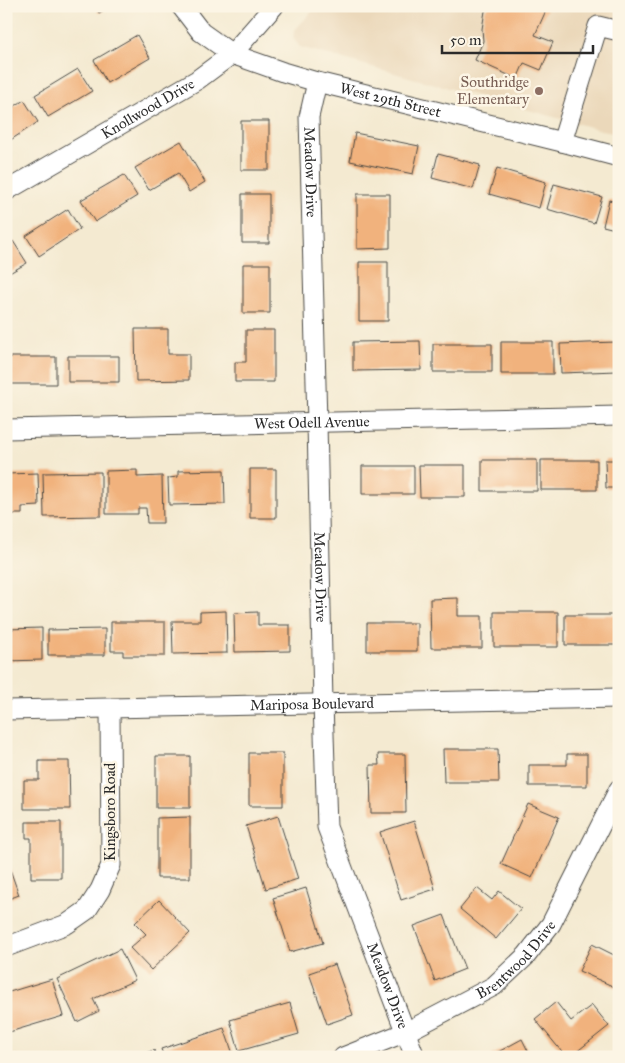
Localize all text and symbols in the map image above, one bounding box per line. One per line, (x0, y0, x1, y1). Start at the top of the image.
scale bar (442, 22, 594, 54)
text: 50 m (450, 31, 482, 49)
place label: Southridge Elementary (457, 73, 530, 108)
street label: Knollwood Drive (98, 74, 198, 143)
street label: West 29th Street (338, 79, 444, 121)
marker: Southridge Elementary (533, 85, 545, 97)
street label: Meadow Drive (300, 126, 321, 218)
street label: West Odell Avenue (254, 412, 370, 433)
street label: Meadow Drive (310, 531, 330, 623)
street label: Mariposa Boulevard (250, 694, 375, 714)
street label: Kingsboro Road (101, 762, 119, 861)
street label: Brentwood Drive (473, 917, 559, 1003)
street label: Meadow Drive (363, 940, 412, 1031)

